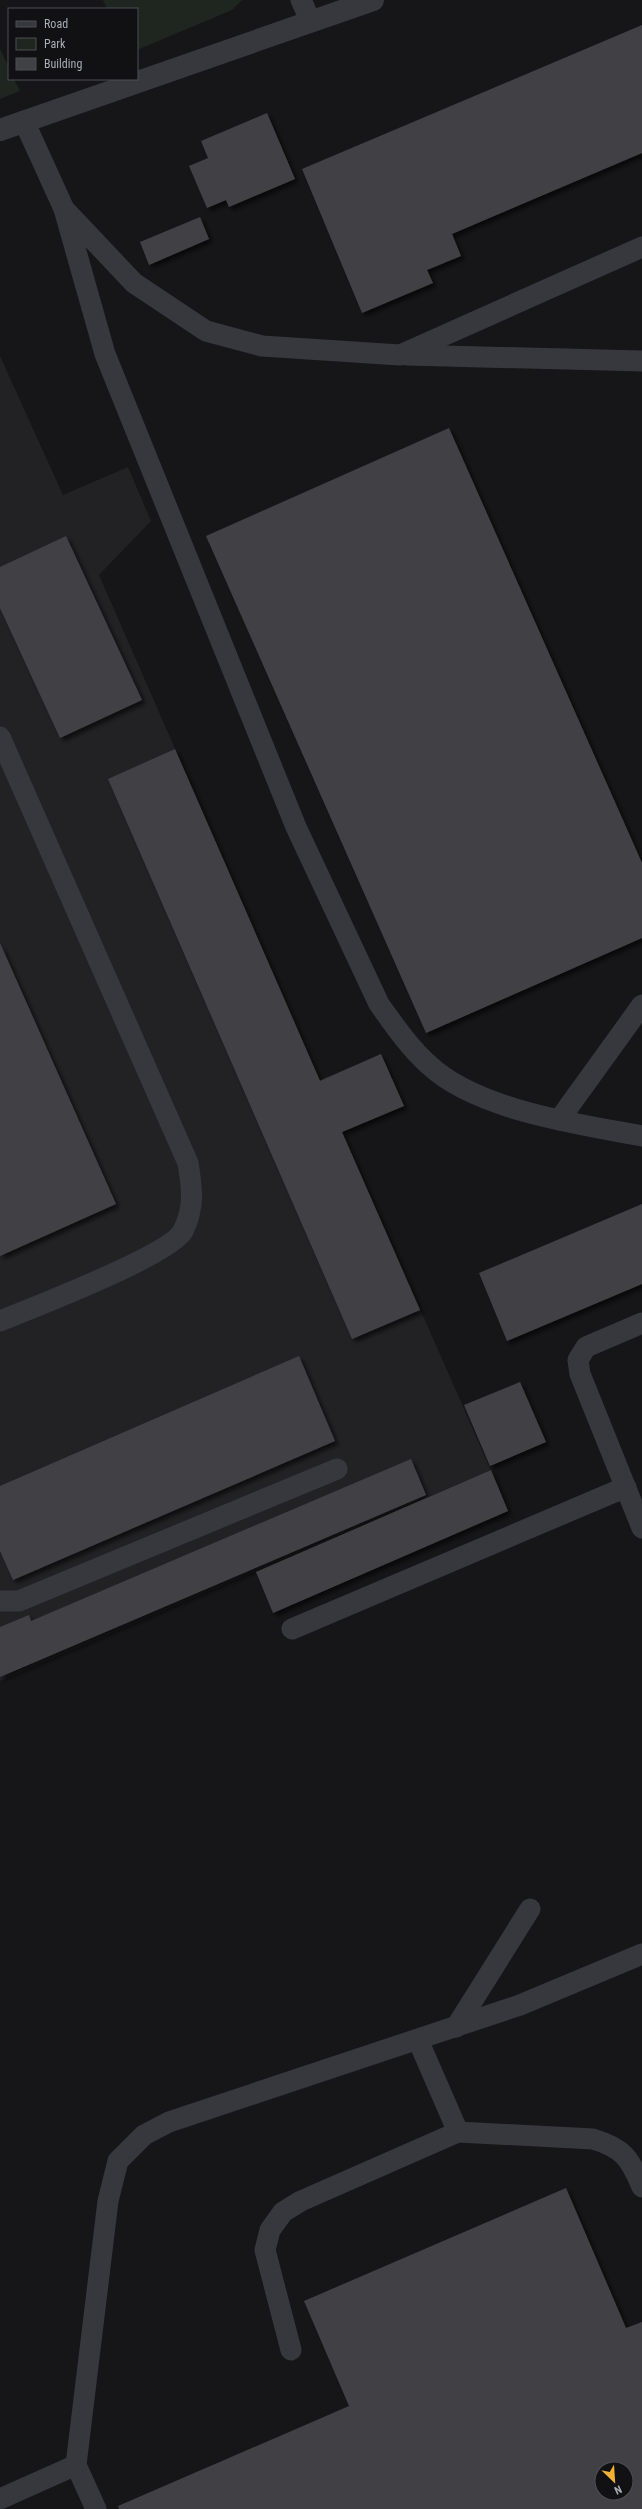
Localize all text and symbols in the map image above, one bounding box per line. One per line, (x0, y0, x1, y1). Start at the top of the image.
legend (8, 8, 138, 80)
text: Road (44, 17, 68, 31)
text: Park (44, 37, 66, 51)
text: Building (44, 57, 82, 71)
north arrow (594, 2461, 634, 2501)
text: N (612, 2482, 624, 2497)

